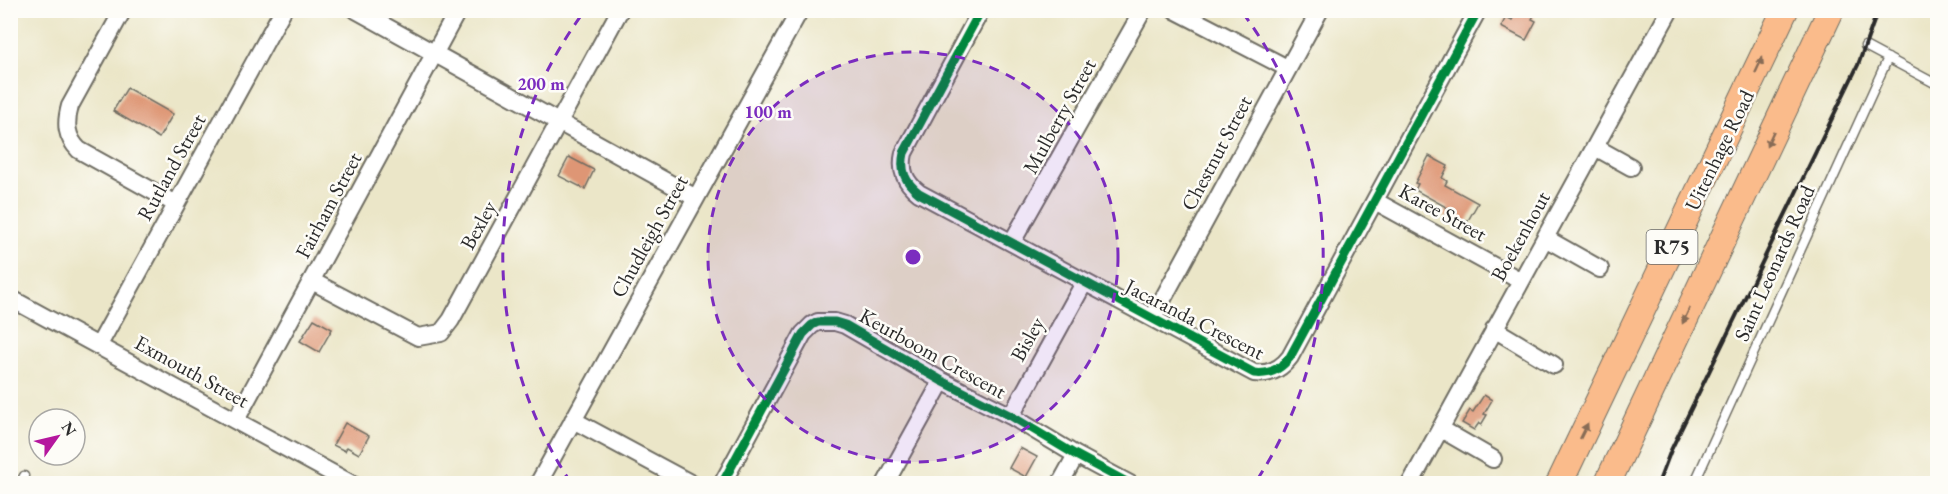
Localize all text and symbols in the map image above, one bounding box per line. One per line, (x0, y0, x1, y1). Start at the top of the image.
street label: Mulberry Street (1016, 53, 1102, 178)
one-way arrow (1755, 57, 1764, 74)
text: 200 m (517, 72, 565, 95)
street label: Uitenhage Road (1678, 85, 1760, 215)
street label: Chestnut Street (1174, 91, 1258, 215)
text: 100 m (744, 100, 792, 123)
street label: Rutland Street (131, 108, 212, 225)
one-way arrow (1765, 131, 1774, 148)
street label: Fairham Street (289, 147, 367, 263)
street label: Chudleigh Street (604, 170, 694, 302)
street label: Karee Street (1394, 177, 1492, 247)
street label: Saint Leonards Road (1728, 181, 1821, 345)
street label: Boekenhout (1484, 186, 1556, 286)
street label: Bexley (454, 195, 503, 254)
road number: R75 (1646, 230, 1698, 264)
centre of rings (903, 247, 923, 267)
street label: Jacaranda Crescent (1119, 271, 1270, 366)
street label: Keurboom Crescent (855, 302, 1011, 405)
one-way arrow (1682, 307, 1691, 324)
street label: Bisley (1004, 311, 1051, 366)
street label: Exmouth Street (130, 329, 254, 414)
north arrow (27, 407, 87, 467)
text: N (57, 418, 81, 440)
one-way arrow (1580, 422, 1589, 439)

